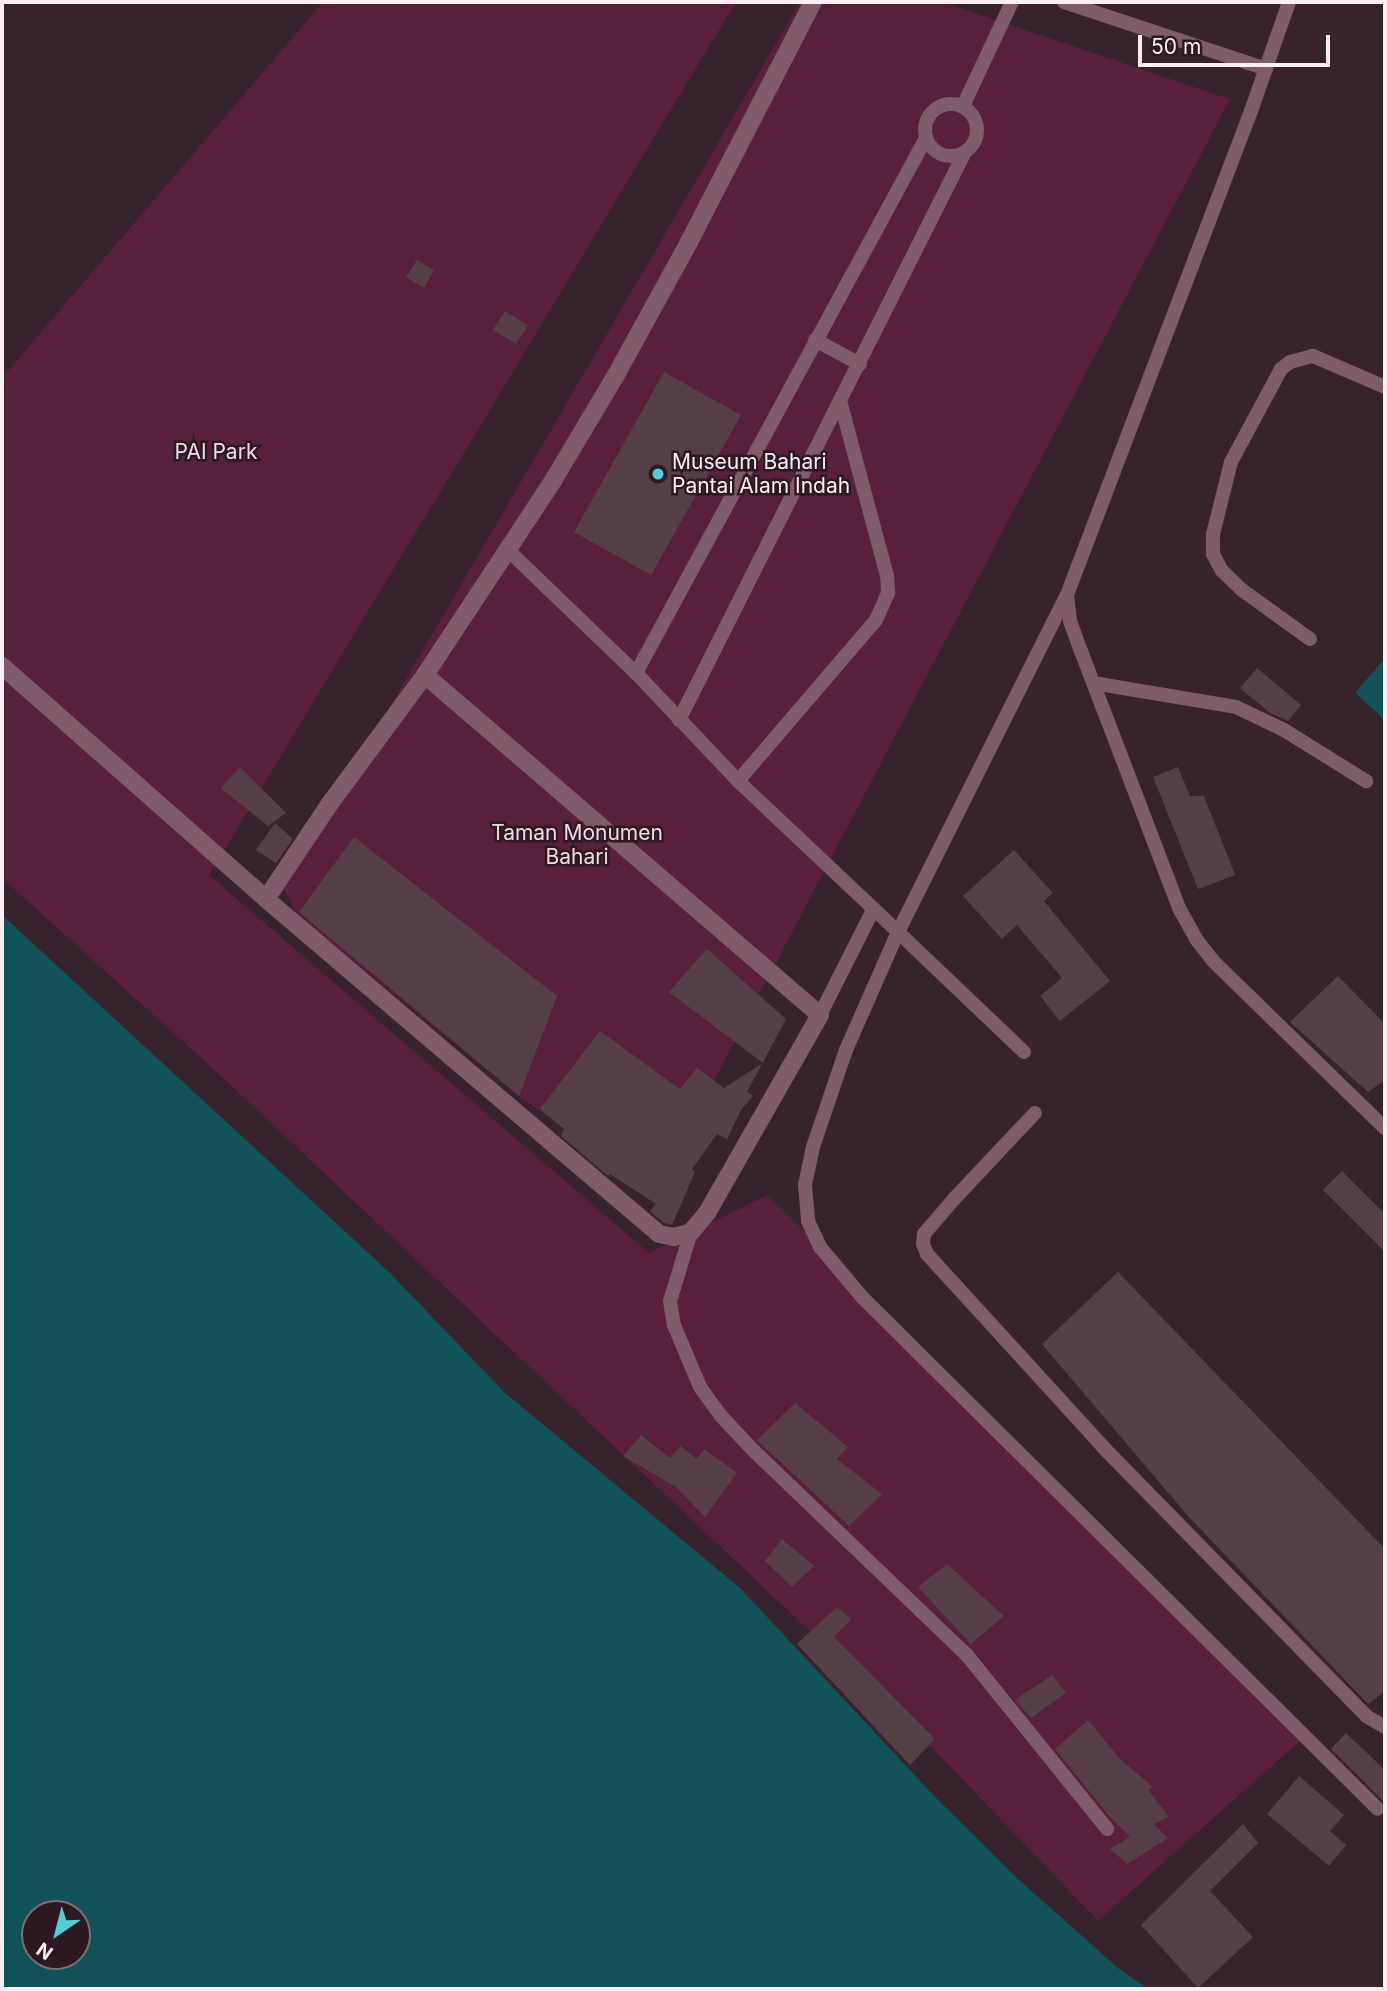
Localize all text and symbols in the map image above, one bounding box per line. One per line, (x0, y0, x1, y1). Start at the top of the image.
scale bar (1142, 21, 1334, 65)
text: 50 m (1151, 34, 1201, 59)
park label: PAI Park (175, 439, 257, 465)
place label: Museum Bahari Pantai Alam Indah (672, 449, 850, 499)
marker: Museum Bahari Pantai Alam Indah (650, 466, 666, 482)
park label: Taman Monumen Bahari (491, 820, 663, 870)
north arrow (21, 1900, 91, 1970)
text: N (32, 1937, 57, 1965)

